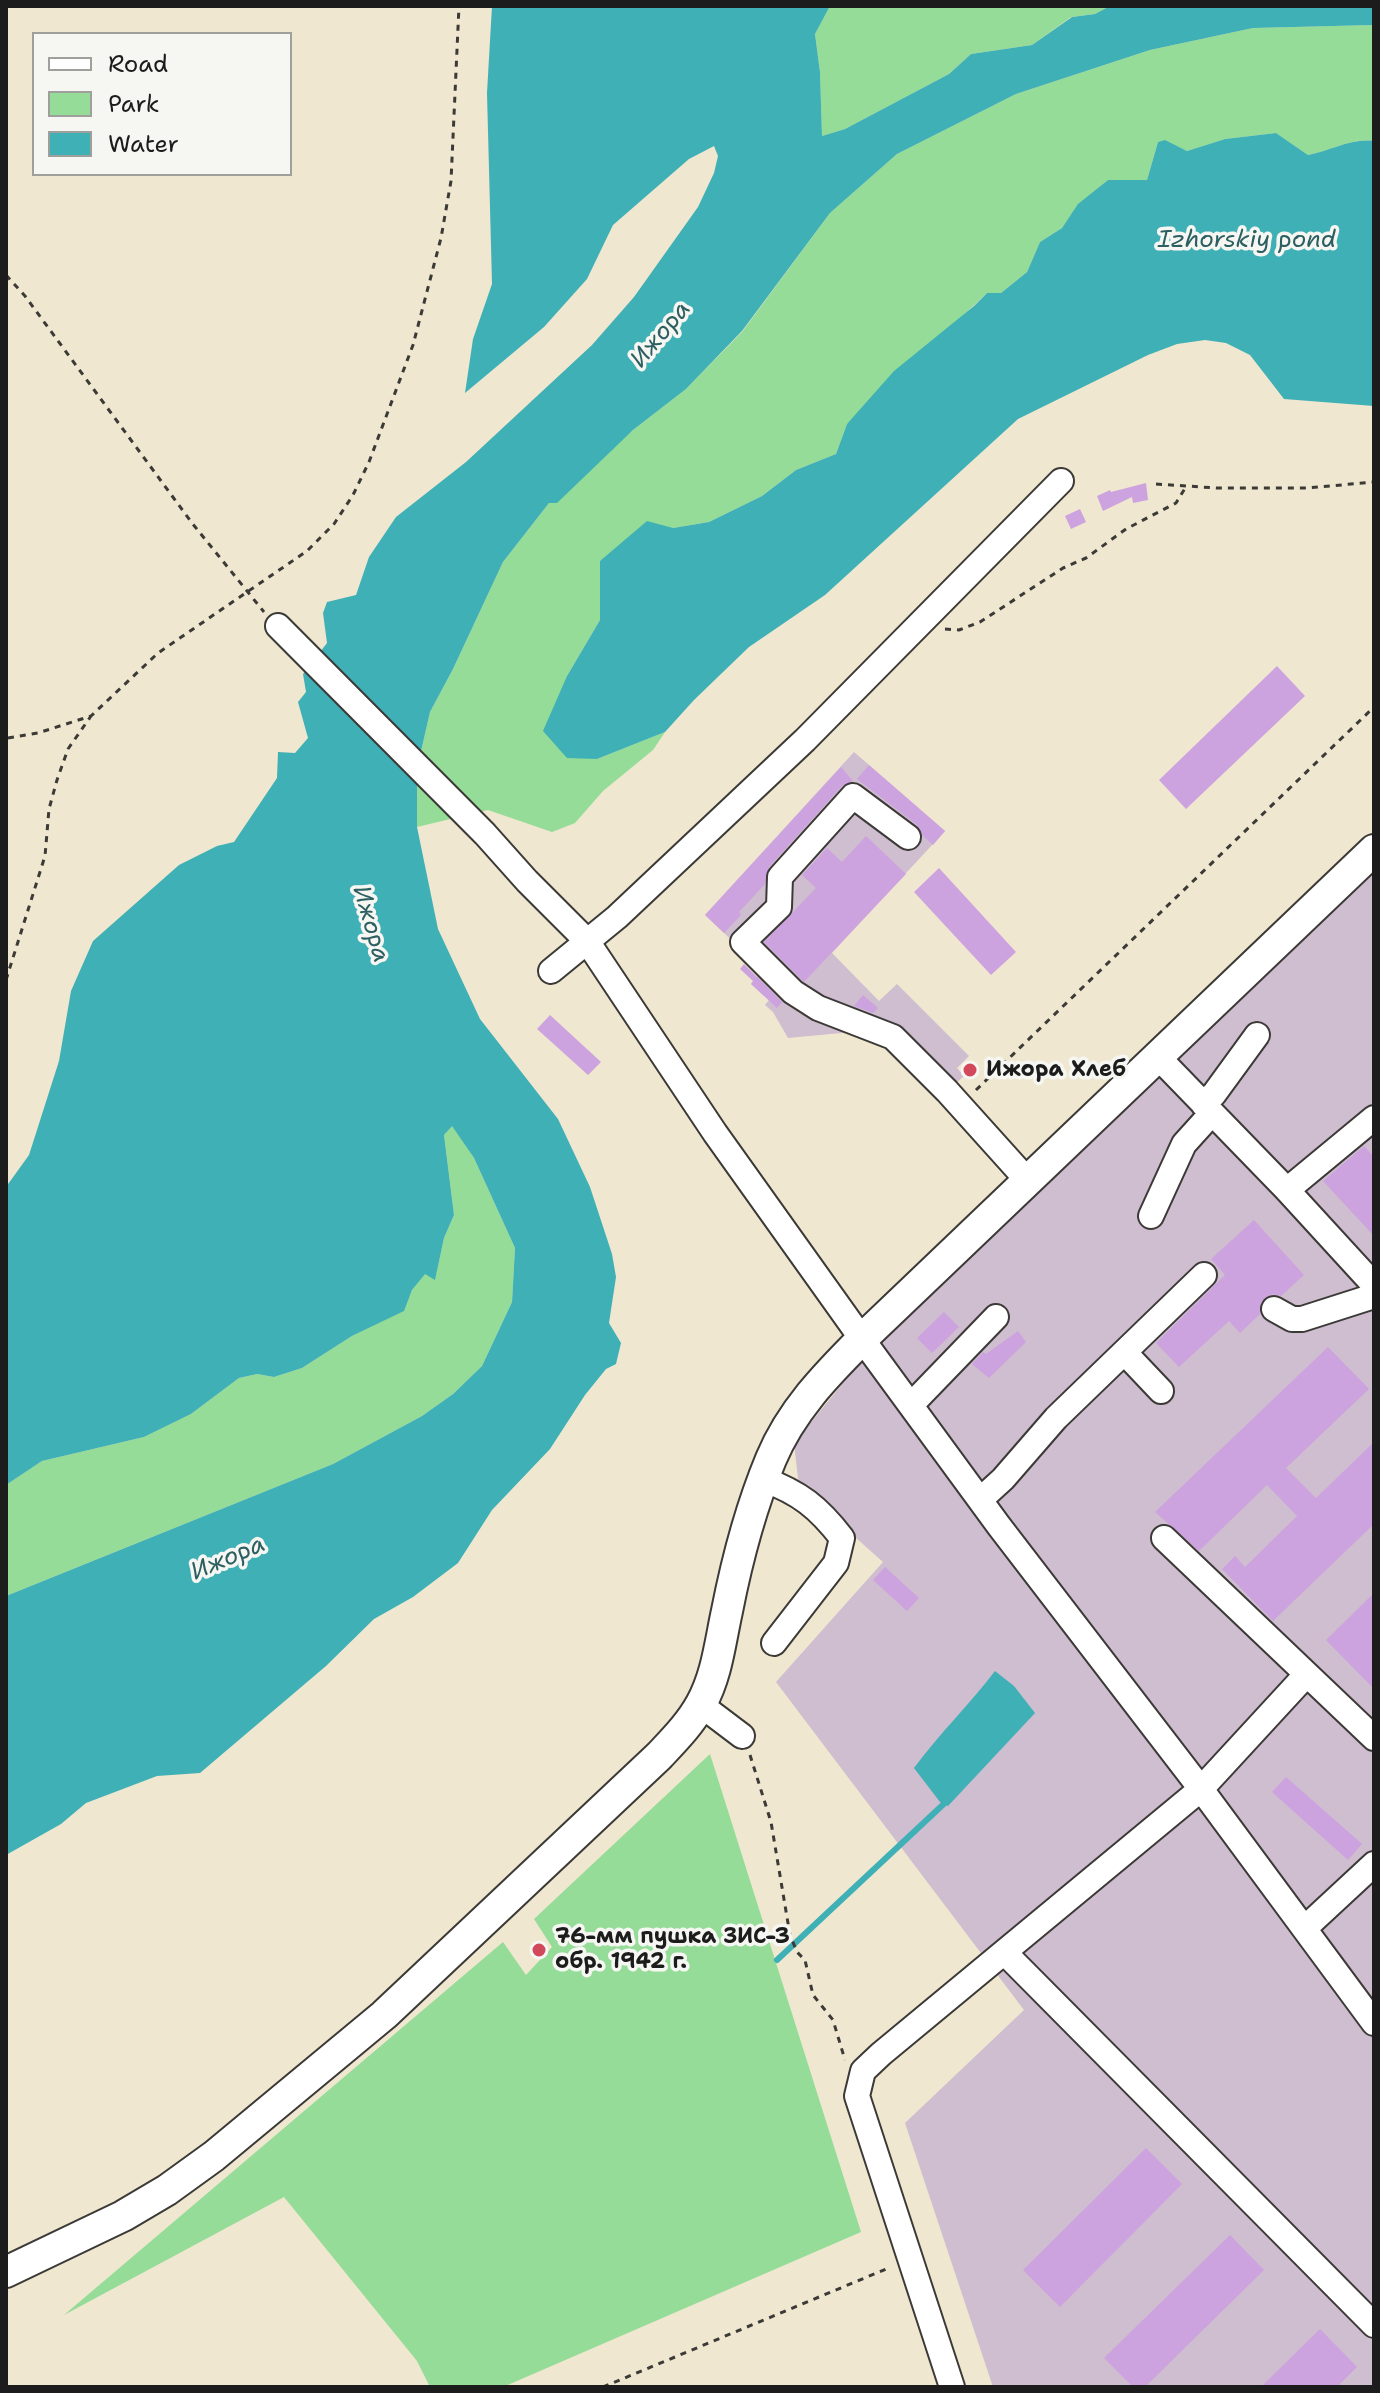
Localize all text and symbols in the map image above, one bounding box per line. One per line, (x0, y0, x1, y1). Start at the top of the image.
legend (32, 32, 292, 176)
text: Road (108, 48, 168, 80)
text: Park (108, 88, 160, 120)
text: Water (108, 128, 179, 160)
water label: Izhorskiy pond (1158, 227, 1336, 255)
water label: Ижора (625, 296, 697, 374)
water label: Ижора (345, 882, 395, 966)
place label: Ижора Хлеб (986, 1057, 1126, 1083)
marker: Ижора Хлеб (961, 1061, 979, 1079)
water label: Ижора (186, 1530, 270, 1588)
place label: 76-мм пушка ЗИС-3 обр. 1942 г. (555, 1924, 790, 1976)
marker: 76-мм пушка ЗИС-3 обр. 1942 г. (530, 1941, 548, 1959)

